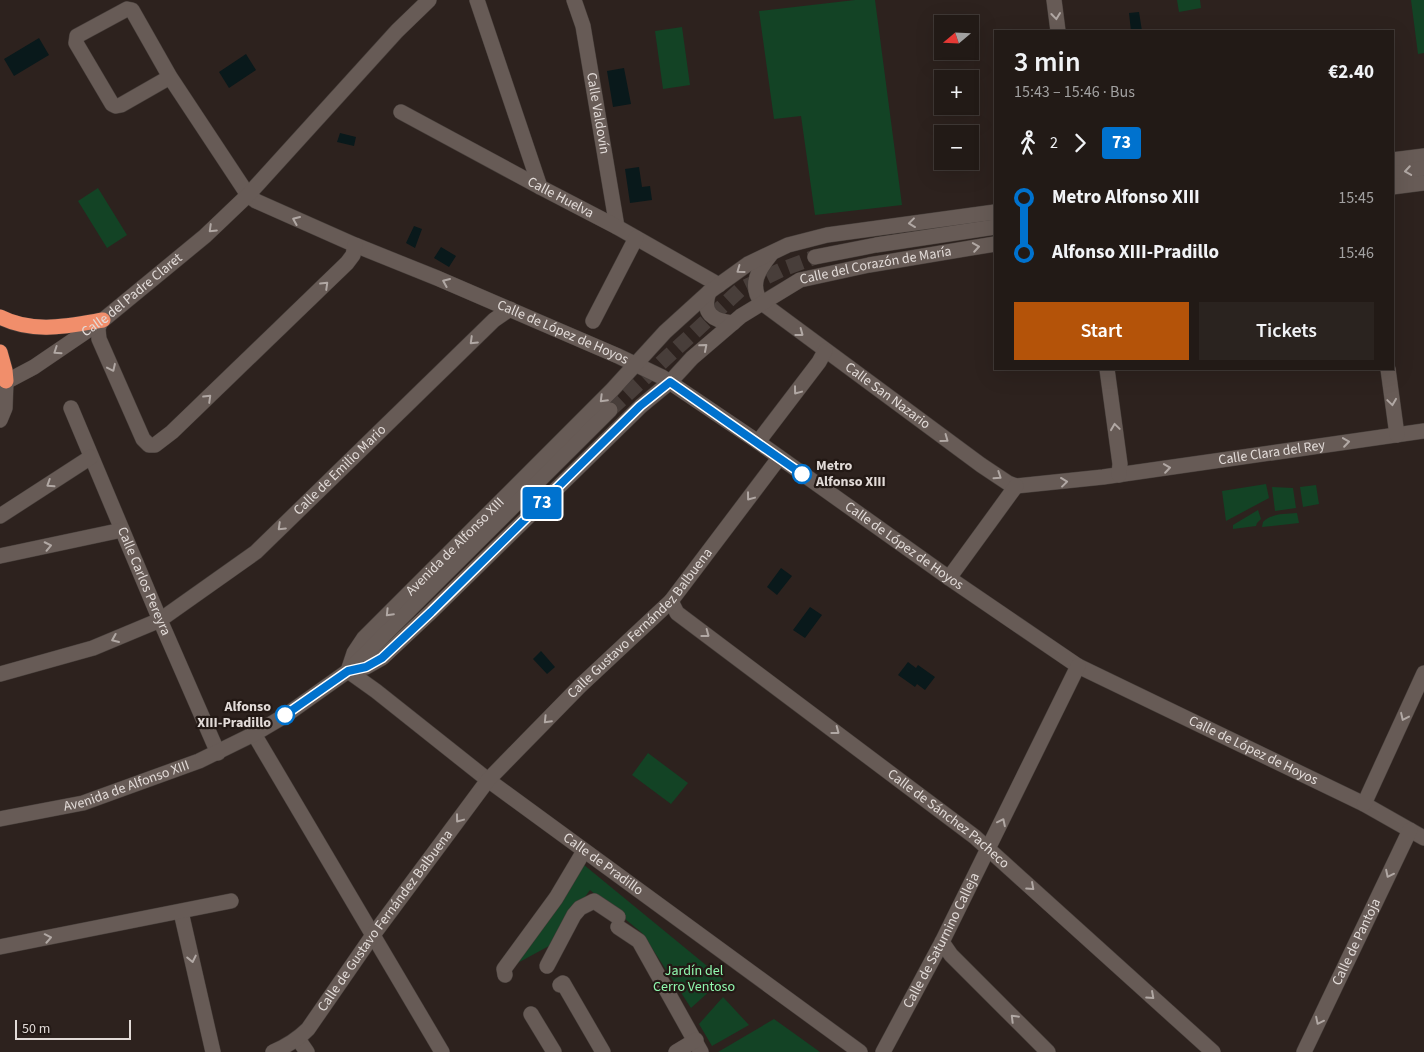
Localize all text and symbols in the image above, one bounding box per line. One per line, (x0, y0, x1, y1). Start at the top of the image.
one-way arrow (1050, 12, 1061, 20)
north arrow (934, 15, 979, 60)
map controls (934, 15, 979, 170)
text: 3 min (1014, 42, 1081, 82)
text: €2.40 (1328, 59, 1374, 86)
button: + (934, 70, 979, 115)
street label: Calle Valdovín (581, 71, 615, 156)
text: 15:43 – 15:46 · Bus (1014, 81, 1135, 103)
button: − (934, 125, 979, 170)
icon: walk (1014, 129, 1042, 157)
icon: forward (1066, 129, 1094, 157)
text: 73 (1112, 130, 1131, 155)
text: 2 (1050, 132, 1058, 154)
one-way arrow (1404, 165, 1412, 176)
street label: Calle Huelva (524, 172, 597, 223)
text: Metro Alfonso XIII (1052, 184, 1200, 211)
text: 15:45 (1338, 187, 1374, 209)
one-way arrow (292, 216, 301, 227)
one-way arrow (908, 217, 916, 228)
one-way arrow (209, 223, 218, 232)
text: Alfonso XIII-Pradillo (1052, 239, 1219, 266)
street label: Calle del Corazón de María (798, 241, 953, 290)
text: 15:46 (1338, 242, 1374, 264)
one-way arrow (972, 243, 980, 253)
street label: Calle del Padre Claret (77, 248, 187, 342)
one-way arrow (736, 264, 746, 273)
one-way arrow (442, 278, 451, 289)
one-way arrow (319, 282, 328, 291)
street label: Calle de López de Hoyos (494, 295, 632, 370)
button: Start (1014, 302, 1189, 360)
button: Tickets (1199, 302, 1374, 360)
one-way arrow (794, 327, 803, 335)
one-way arrow (470, 335, 479, 344)
one-way arrow (699, 344, 708, 353)
one-way arrow (54, 345, 63, 354)
street label: Calle San Nazario (841, 358, 934, 434)
one-way arrow (105, 363, 116, 372)
one-way arrow (794, 385, 803, 395)
one-way arrow (202, 394, 211, 403)
one-way arrow (599, 394, 608, 403)
one-way arrow (1387, 397, 1397, 406)
street label: Calle de Emilio Mario (289, 420, 391, 520)
one-way arrow (1110, 422, 1121, 430)
one-way arrow (940, 433, 949, 442)
street label: Calle Clara del Rey (1217, 435, 1327, 470)
one-way arrow (1341, 438, 1350, 448)
place label: Metro Alfonso XIII (815, 456, 886, 492)
one-way arrow (1164, 463, 1172, 474)
marker: Metro Alfonso XIII (792, 464, 812, 484)
one-way arrow (993, 470, 1002, 480)
one-way arrow (47, 477, 56, 487)
one-way arrow (1061, 477, 1069, 488)
line badge: 73 (520, 487, 564, 519)
text: 73 (532, 490, 552, 515)
one-way arrow (747, 491, 755, 500)
street label: Avenida de Alfonso XIII (401, 493, 509, 601)
street label: Calle de López de Hoyos (841, 497, 967, 595)
one-way arrow (278, 521, 287, 530)
street label: Calle Carlos Pereyra (112, 524, 176, 639)
one-way arrow (43, 541, 52, 552)
street label: Calle Gustavo Fernández Balbuena (563, 544, 717, 703)
one-way arrow (386, 608, 395, 617)
one-way arrow (700, 628, 709, 637)
one-way arrow (111, 632, 120, 643)
place label: Alfonso XIII-Pradillo (197, 697, 271, 733)
marker: Alfonso XIII-Pradillo (275, 705, 295, 725)
street label: Calle de López de Hoyos (1185, 711, 1321, 790)
one-way arrow (1399, 712, 1410, 721)
one-way arrow (544, 714, 553, 723)
one-way arrow (830, 725, 840, 734)
street label: Avenida de Alfonso XIII (62, 755, 192, 817)
street label: Calle de Sánchez Pacheco (883, 764, 1014, 873)
one-way arrow (457, 813, 465, 822)
one-way arrow (996, 818, 1006, 827)
street label: Calle de Gustavo Fernández Balbuena (313, 826, 458, 1016)
street label: Calle de Pradillo (559, 828, 647, 900)
street label: Calle de Saturnino Calleja (898, 869, 985, 1012)
one-way arrow (1385, 869, 1395, 878)
one-way arrow (1025, 881, 1034, 890)
street label: Calle de Pantoja (1327, 895, 1386, 989)
one-way arrow (43, 933, 52, 943)
one-way arrow (186, 955, 196, 964)
park label: Jardín del Cerro Ventoso (653, 961, 735, 997)
one-way arrow (1146, 990, 1155, 999)
one-way arrow (1011, 1014, 1020, 1023)
one-way arrow (1315, 1016, 1325, 1025)
scale bar (15, 1017, 131, 1040)
text: 50 m (22, 1019, 50, 1039)

